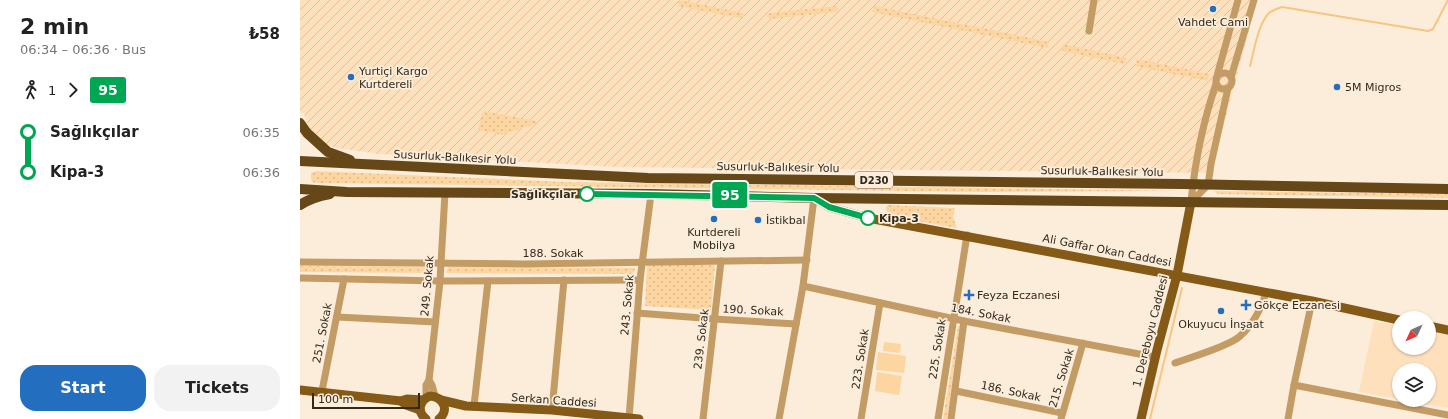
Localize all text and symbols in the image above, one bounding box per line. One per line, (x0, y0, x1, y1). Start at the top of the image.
marker: Vahdet Cami (1208, 4, 1218, 14)
text: 2 min (20, 14, 89, 39)
place label: Vahdet Cami (1178, 16, 1248, 29)
text: ₺58 (249, 25, 280, 43)
text: 06:34 – 06:36 · Bus (20, 42, 146, 57)
place label: Yurtiçi Kargo Kurtdereli (358, 65, 428, 91)
marker: Yurtiçi Kargo Kurtdereli (346, 72, 356, 82)
icon: walk (20, 79, 42, 101)
icon: forward (62, 79, 84, 101)
place label: 5M Migros (1345, 81, 1402, 94)
text: 95 (98, 82, 118, 98)
marker: 5M Migros (1332, 82, 1342, 92)
text: 1 (48, 83, 56, 98)
text: Sağlıkçılar (50, 123, 139, 141)
text: 06:35 (243, 125, 280, 140)
street label: Susurluk-Balıkesir Yolu (393, 148, 517, 167)
street label: Susurluk-Balıkesir Yolu (716, 160, 840, 175)
text: Kipa-3 (50, 163, 104, 181)
street label: Susurluk-Balıkesir Yolu (1040, 164, 1164, 179)
text: 06:36 (243, 165, 280, 180)
road number: D230 (855, 172, 893, 188)
line badge: 95 (712, 182, 748, 208)
marker: Sağlıkçılar (579, 186, 595, 202)
text: 95 (720, 187, 740, 203)
place label: Sağlıkçılar (511, 188, 577, 201)
marker: Kipa-3 (860, 210, 876, 226)
place label: Kipa-3 (879, 212, 919, 225)
marker: Kurtdereli Mobilya (709, 214, 719, 224)
place label: İstikbal (766, 214, 806, 227)
marker: İstikbal (753, 215, 763, 225)
place label: Kurtdereli Mobilya (687, 226, 741, 252)
street label: Ali Gaffar Okan Caddesi (1041, 232, 1172, 269)
street label: 188. Sokak (523, 247, 584, 260)
street label: 249. Sokak (418, 254, 437, 317)
street label: 243. Sokak (618, 273, 637, 336)
street label: 1. Dereboyu Caddesi (1130, 274, 1171, 388)
place label: Feyza Eczanesi (977, 289, 1060, 302)
marker: Feyza Eczanesi (964, 290, 974, 300)
place label: Gökçe Eczanesi (1254, 299, 1340, 312)
marker: Gökçe Eczanesi (1241, 300, 1251, 310)
street label: 251. Sokak (310, 301, 335, 364)
street label: 184. Sokak (950, 301, 1013, 326)
street label: 190. Sokak (722, 302, 784, 319)
marker: Okuyucu İnşaat (1216, 306, 1226, 316)
street label: 239. Sokak (691, 307, 712, 370)
north arrow (1392, 311, 1436, 355)
map controls (1392, 311, 1436, 407)
street label: 225. Sokak (926, 317, 949, 380)
place label: Okuyucu İnşaat (1178, 318, 1264, 331)
street label: 223. Sokak (849, 327, 872, 390)
street label: 215. Sokak (1046, 346, 1077, 409)
button: layers (1392, 363, 1436, 407)
button: Start (20, 365, 146, 411)
button: Tickets (154, 365, 280, 411)
street label: 186. Sokak (980, 379, 1043, 404)
scale bar (312, 391, 420, 410)
street label: Serkan Caddesi (511, 391, 597, 410)
text: 100 m (318, 393, 353, 406)

